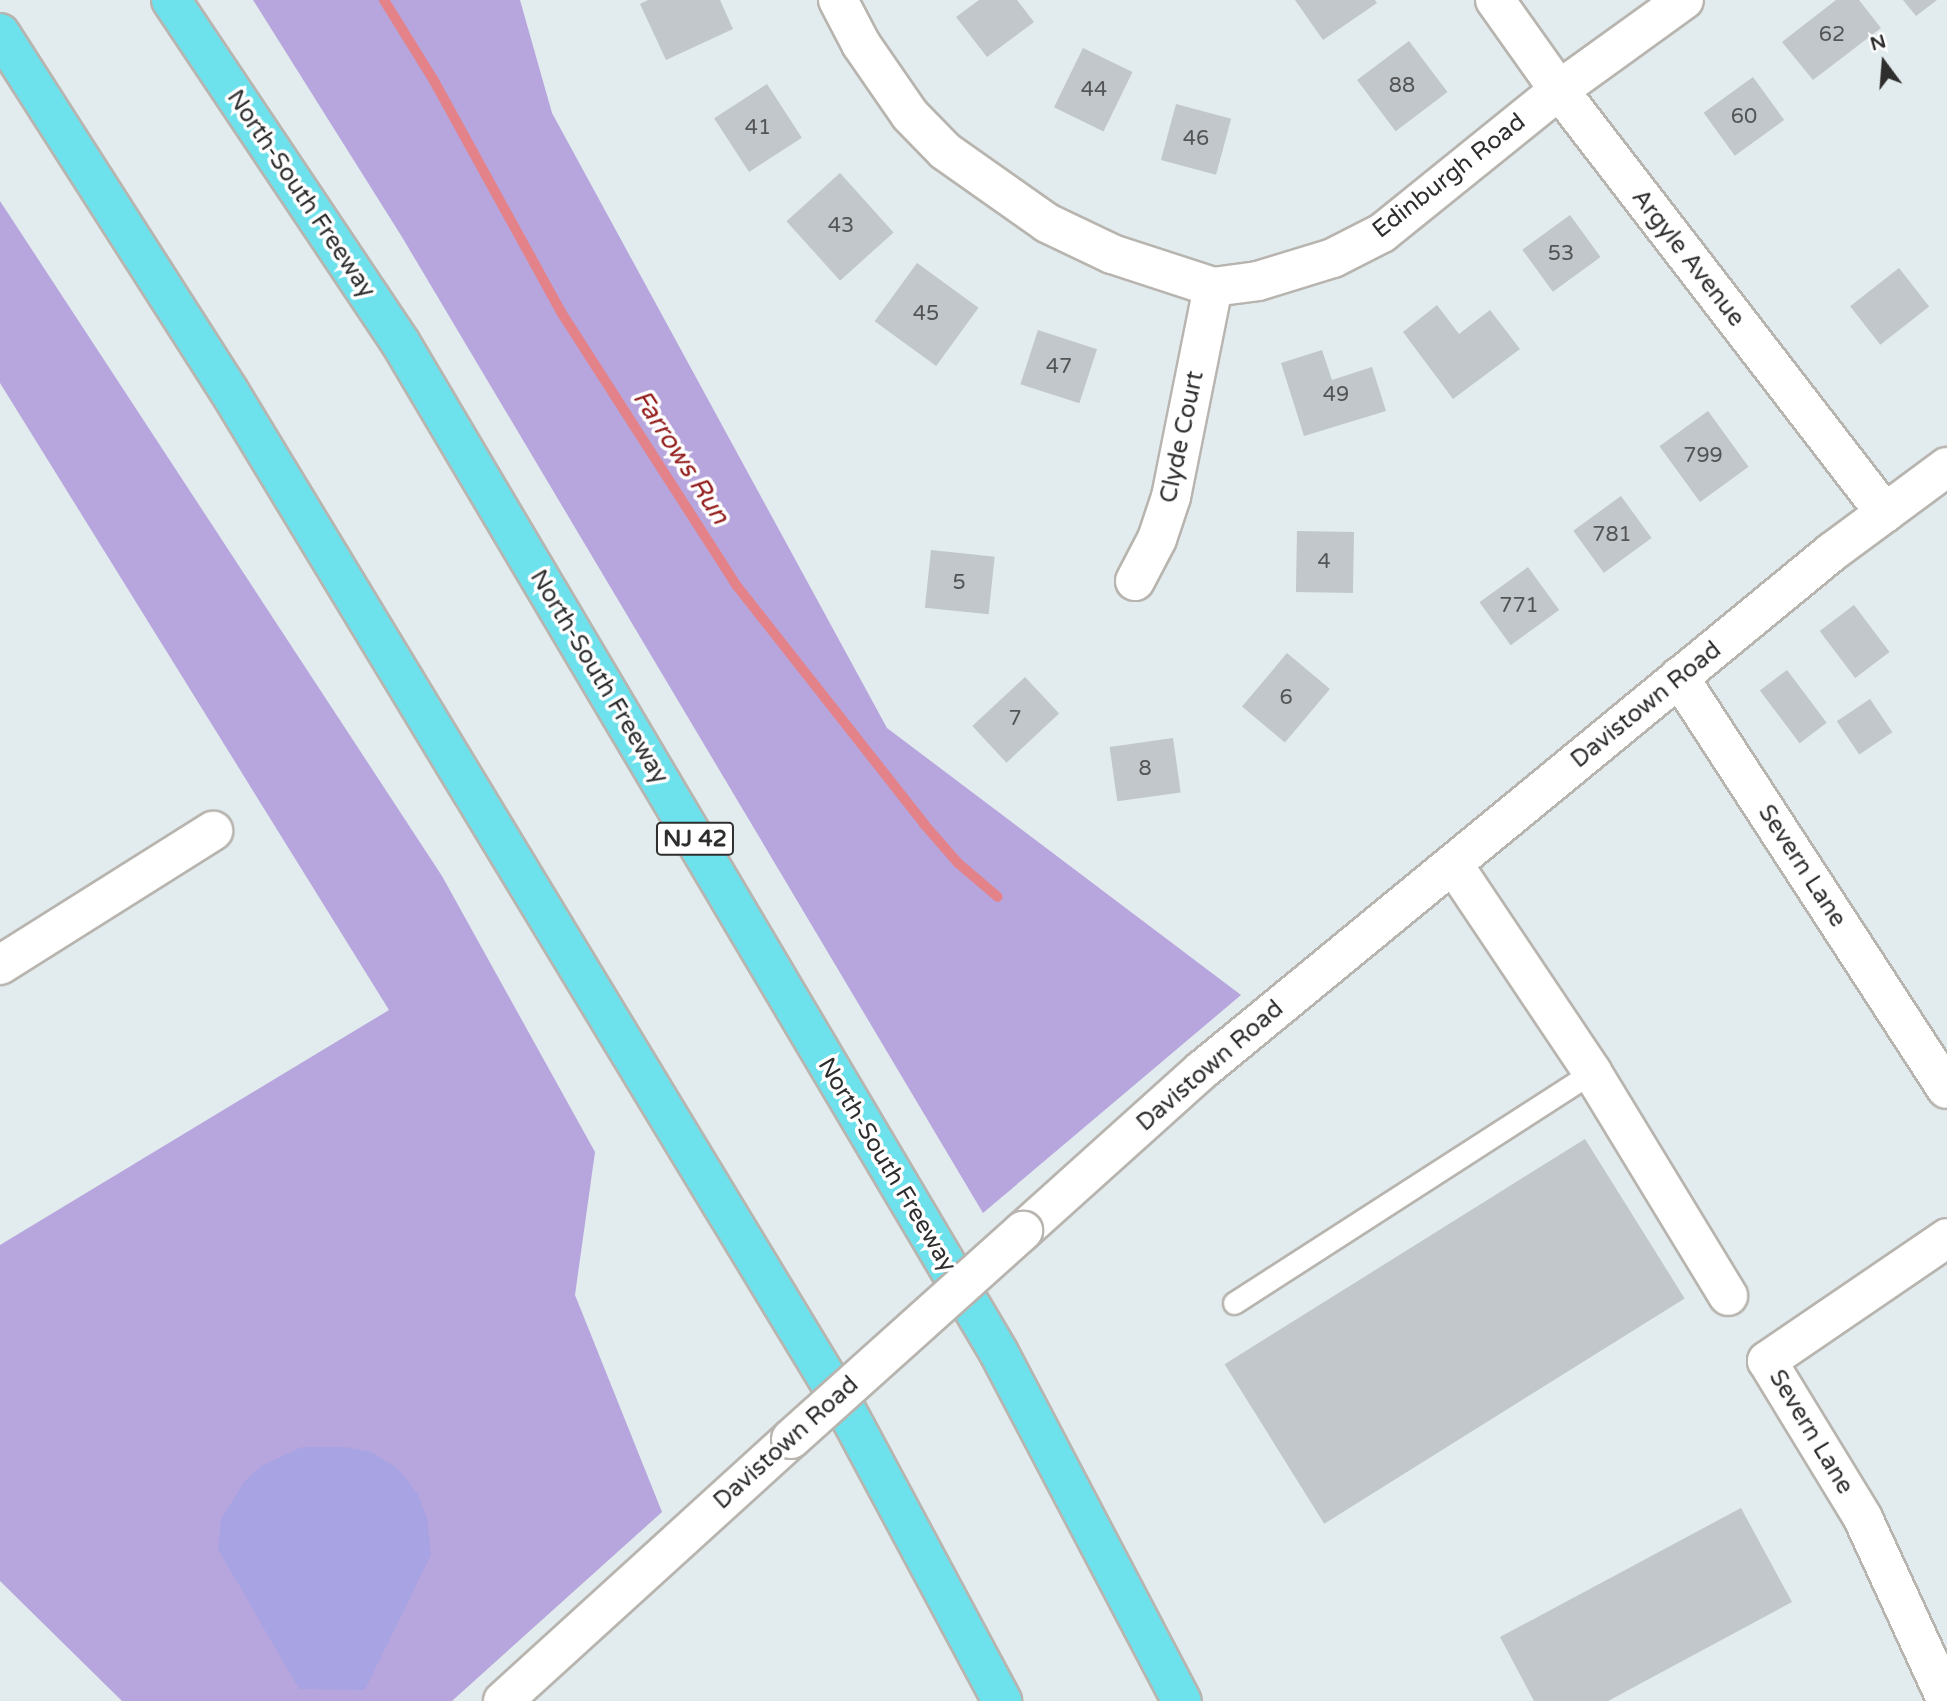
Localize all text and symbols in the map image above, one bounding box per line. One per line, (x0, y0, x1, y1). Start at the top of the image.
house number: 62 (1819, 22, 1845, 48)
north arrow (1849, 28, 1919, 98)
text: N (1868, 30, 1889, 55)
house number: 88 (1389, 73, 1415, 99)
house number: 44 (1081, 77, 1107, 103)
street label: North-South Freeway (221, 85, 381, 303)
house number: 60 (1731, 104, 1757, 130)
street label: Edinburgh Road (1367, 108, 1531, 244)
house number: 41 (745, 115, 771, 141)
house number: 46 (1183, 126, 1209, 152)
street label: Argyle Avenue (1625, 184, 1751, 332)
house number: 43 (828, 213, 854, 239)
house number: 53 (1548, 241, 1574, 267)
house number: 45 (913, 301, 939, 327)
house number: 47 (1046, 354, 1072, 380)
street label: Clyde Court (1154, 368, 1210, 506)
house number: 49 (1323, 382, 1349, 408)
water label: Farrows Run (626, 384, 736, 530)
house number: 799 (1683, 443, 1723, 469)
house number: 781 (1592, 522, 1632, 548)
house number: 4 (1317, 549, 1331, 575)
street label: North-South Freeway (524, 565, 674, 789)
house number: 5 (952, 570, 966, 596)
house number: 771 (1499, 593, 1539, 619)
street label: Davistown Road (1565, 636, 1727, 774)
house number: 6 (1279, 685, 1293, 711)
house number: 7 (1008, 706, 1022, 732)
house number: 8 (1138, 756, 1152, 782)
street label: Severn Lane (1752, 799, 1852, 933)
road number: NJ 42 (655, 820, 735, 859)
street label: Davistown Road (1131, 995, 1289, 1137)
street label: North-South Freeway (812, 1053, 962, 1277)
street label: Severn Lane (1763, 1365, 1859, 1499)
street label: Davistown Road (708, 1370, 864, 1516)

